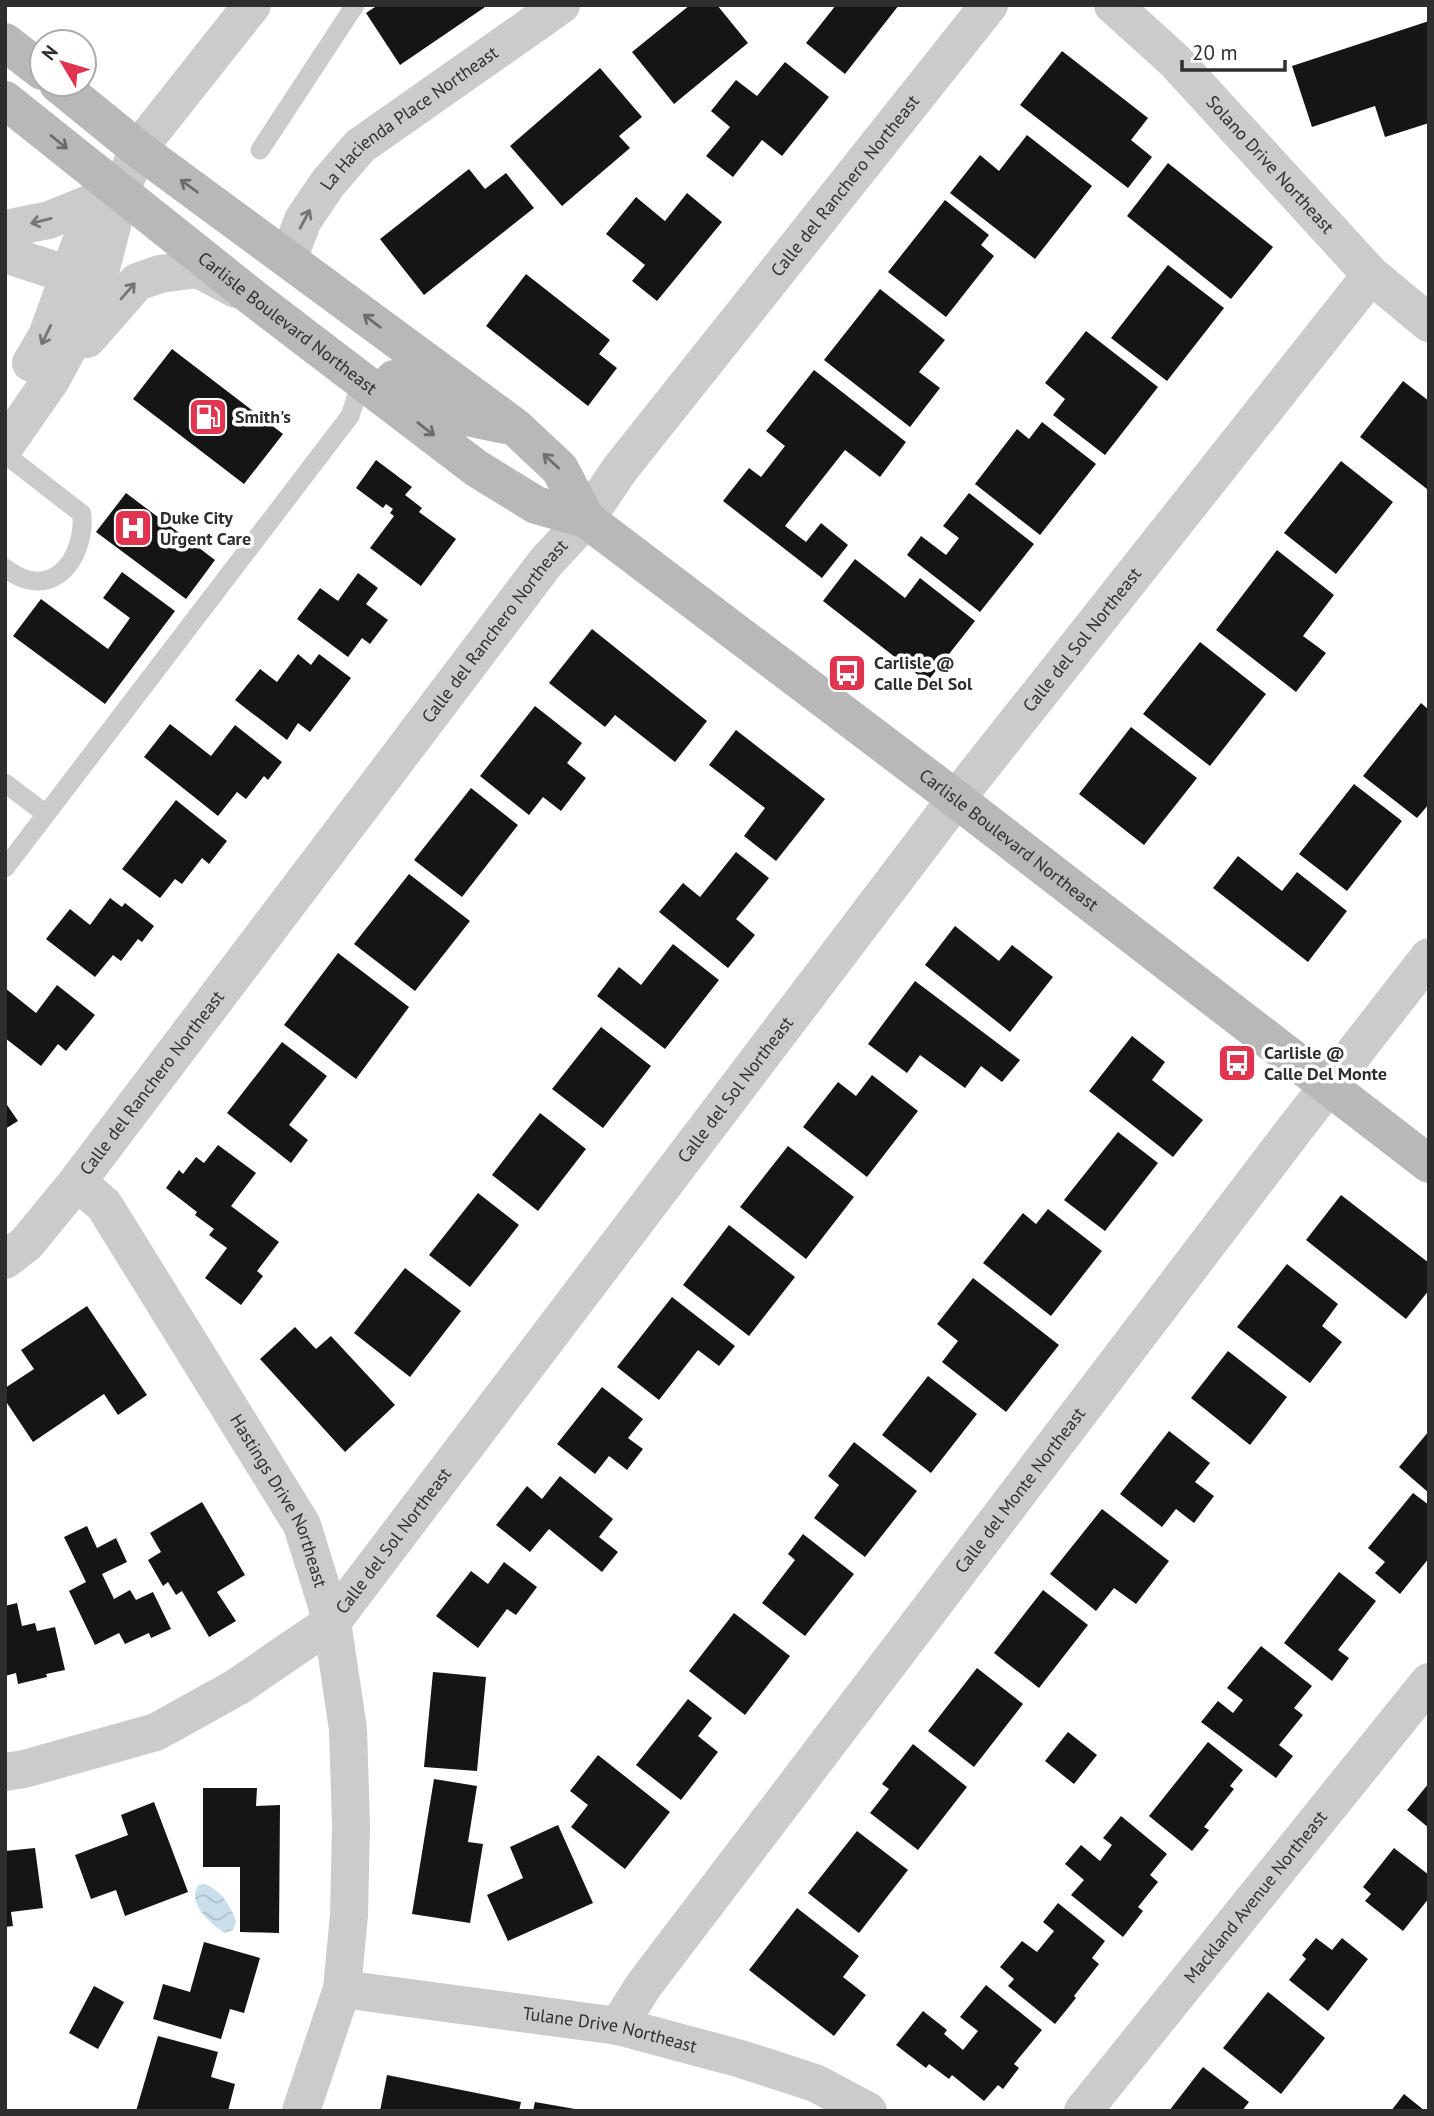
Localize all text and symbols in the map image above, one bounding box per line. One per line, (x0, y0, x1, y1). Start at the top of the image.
north arrow (28, 28, 98, 98)
scale bar (1182, 28, 1285, 72)
text: 20 m (1192, 39, 1238, 66)
text: N (36, 40, 63, 65)
street label: La Hacienda Place Northeast (315, 41, 502, 194)
street label: Calle del Ranchero Northeast (766, 90, 924, 281)
street label: Solano Drive Northeast (1201, 90, 1339, 238)
one-way arrow (49, 134, 67, 150)
one-way arrow (180, 179, 199, 193)
one-way arrow (298, 210, 312, 230)
one-way arrow (30, 215, 53, 228)
street label: Carlisle Boulevard Northeast (193, 246, 382, 399)
one-way arrow (120, 282, 136, 300)
one-way arrow (363, 314, 382, 328)
one-way arrow (39, 324, 53, 345)
fuel station icon: Smith's (187, 396, 229, 438)
place label: Smith's (235, 405, 291, 428)
one-way arrow (416, 422, 434, 437)
one-way arrow (542, 453, 560, 469)
place label: Duke City Urgent Care (160, 506, 251, 550)
hospital icon: Duke City Urgent Care (112, 507, 154, 549)
street label: Calle del Ranchero Northeast (416, 534, 572, 727)
street label: Calle del Sol Northeast (1017, 563, 1146, 716)
place label: Carlisle @ Calle Del Sol (874, 651, 973, 695)
bus stop icon: Carlisle @ Calle Del Sol (826, 652, 868, 694)
street label: Carlisle Boulevard Northeast (915, 763, 1103, 916)
street label: Calle del Ranchero Northeast (74, 986, 229, 1179)
street label: Calle del Sol Northeast (672, 1012, 798, 1167)
place label: Carlisle @ Calle Del Monte (1264, 1041, 1387, 1085)
bus stop icon: Carlisle @ Calle Del Monte (1216, 1042, 1258, 1084)
street label: Calle del Monte Northeast (949, 1403, 1090, 1577)
street label: Hastings Drive Northeast (225, 1410, 333, 1590)
street label: Calle del Sol Northeast (330, 1463, 456, 1618)
street label: Mackland Avenue Northeast (1179, 1806, 1332, 1988)
street label: Tulane Drive Northeast (521, 2001, 699, 2058)

